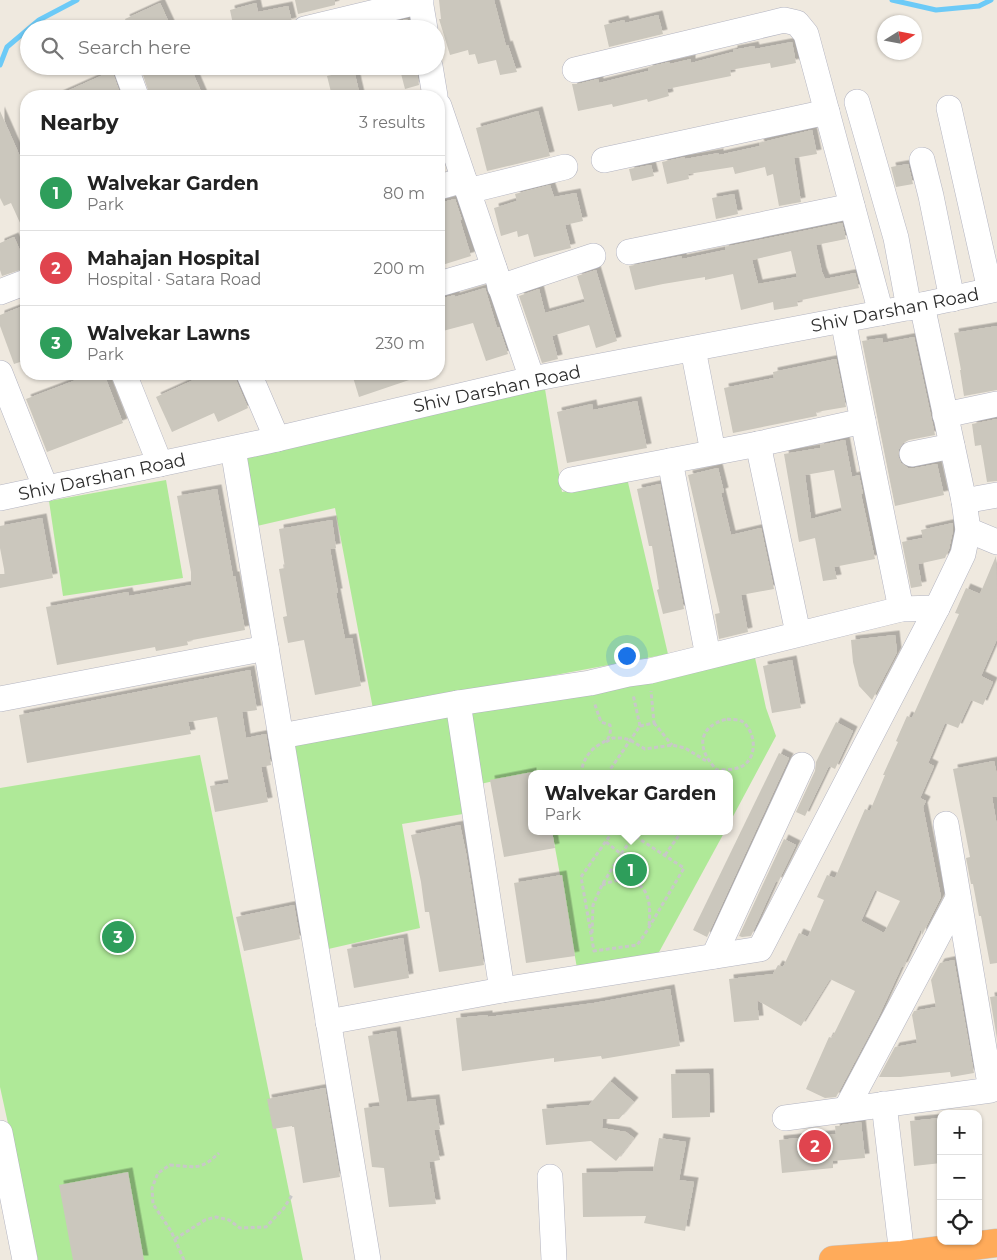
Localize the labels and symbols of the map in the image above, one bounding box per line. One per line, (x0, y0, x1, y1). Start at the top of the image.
north arrow (877, 15, 922, 60)
street label: Shiv Darshan Road (809, 283, 981, 337)
street label: Shiv Darshan Road (411, 360, 583, 418)
street label: Shiv Darshan Road (16, 448, 188, 506)
your location (614, 643, 640, 669)
pin: 1 (615, 851, 647, 889)
pin: 3 (102, 918, 134, 956)
pin: 2 (799, 1127, 831, 1165)

